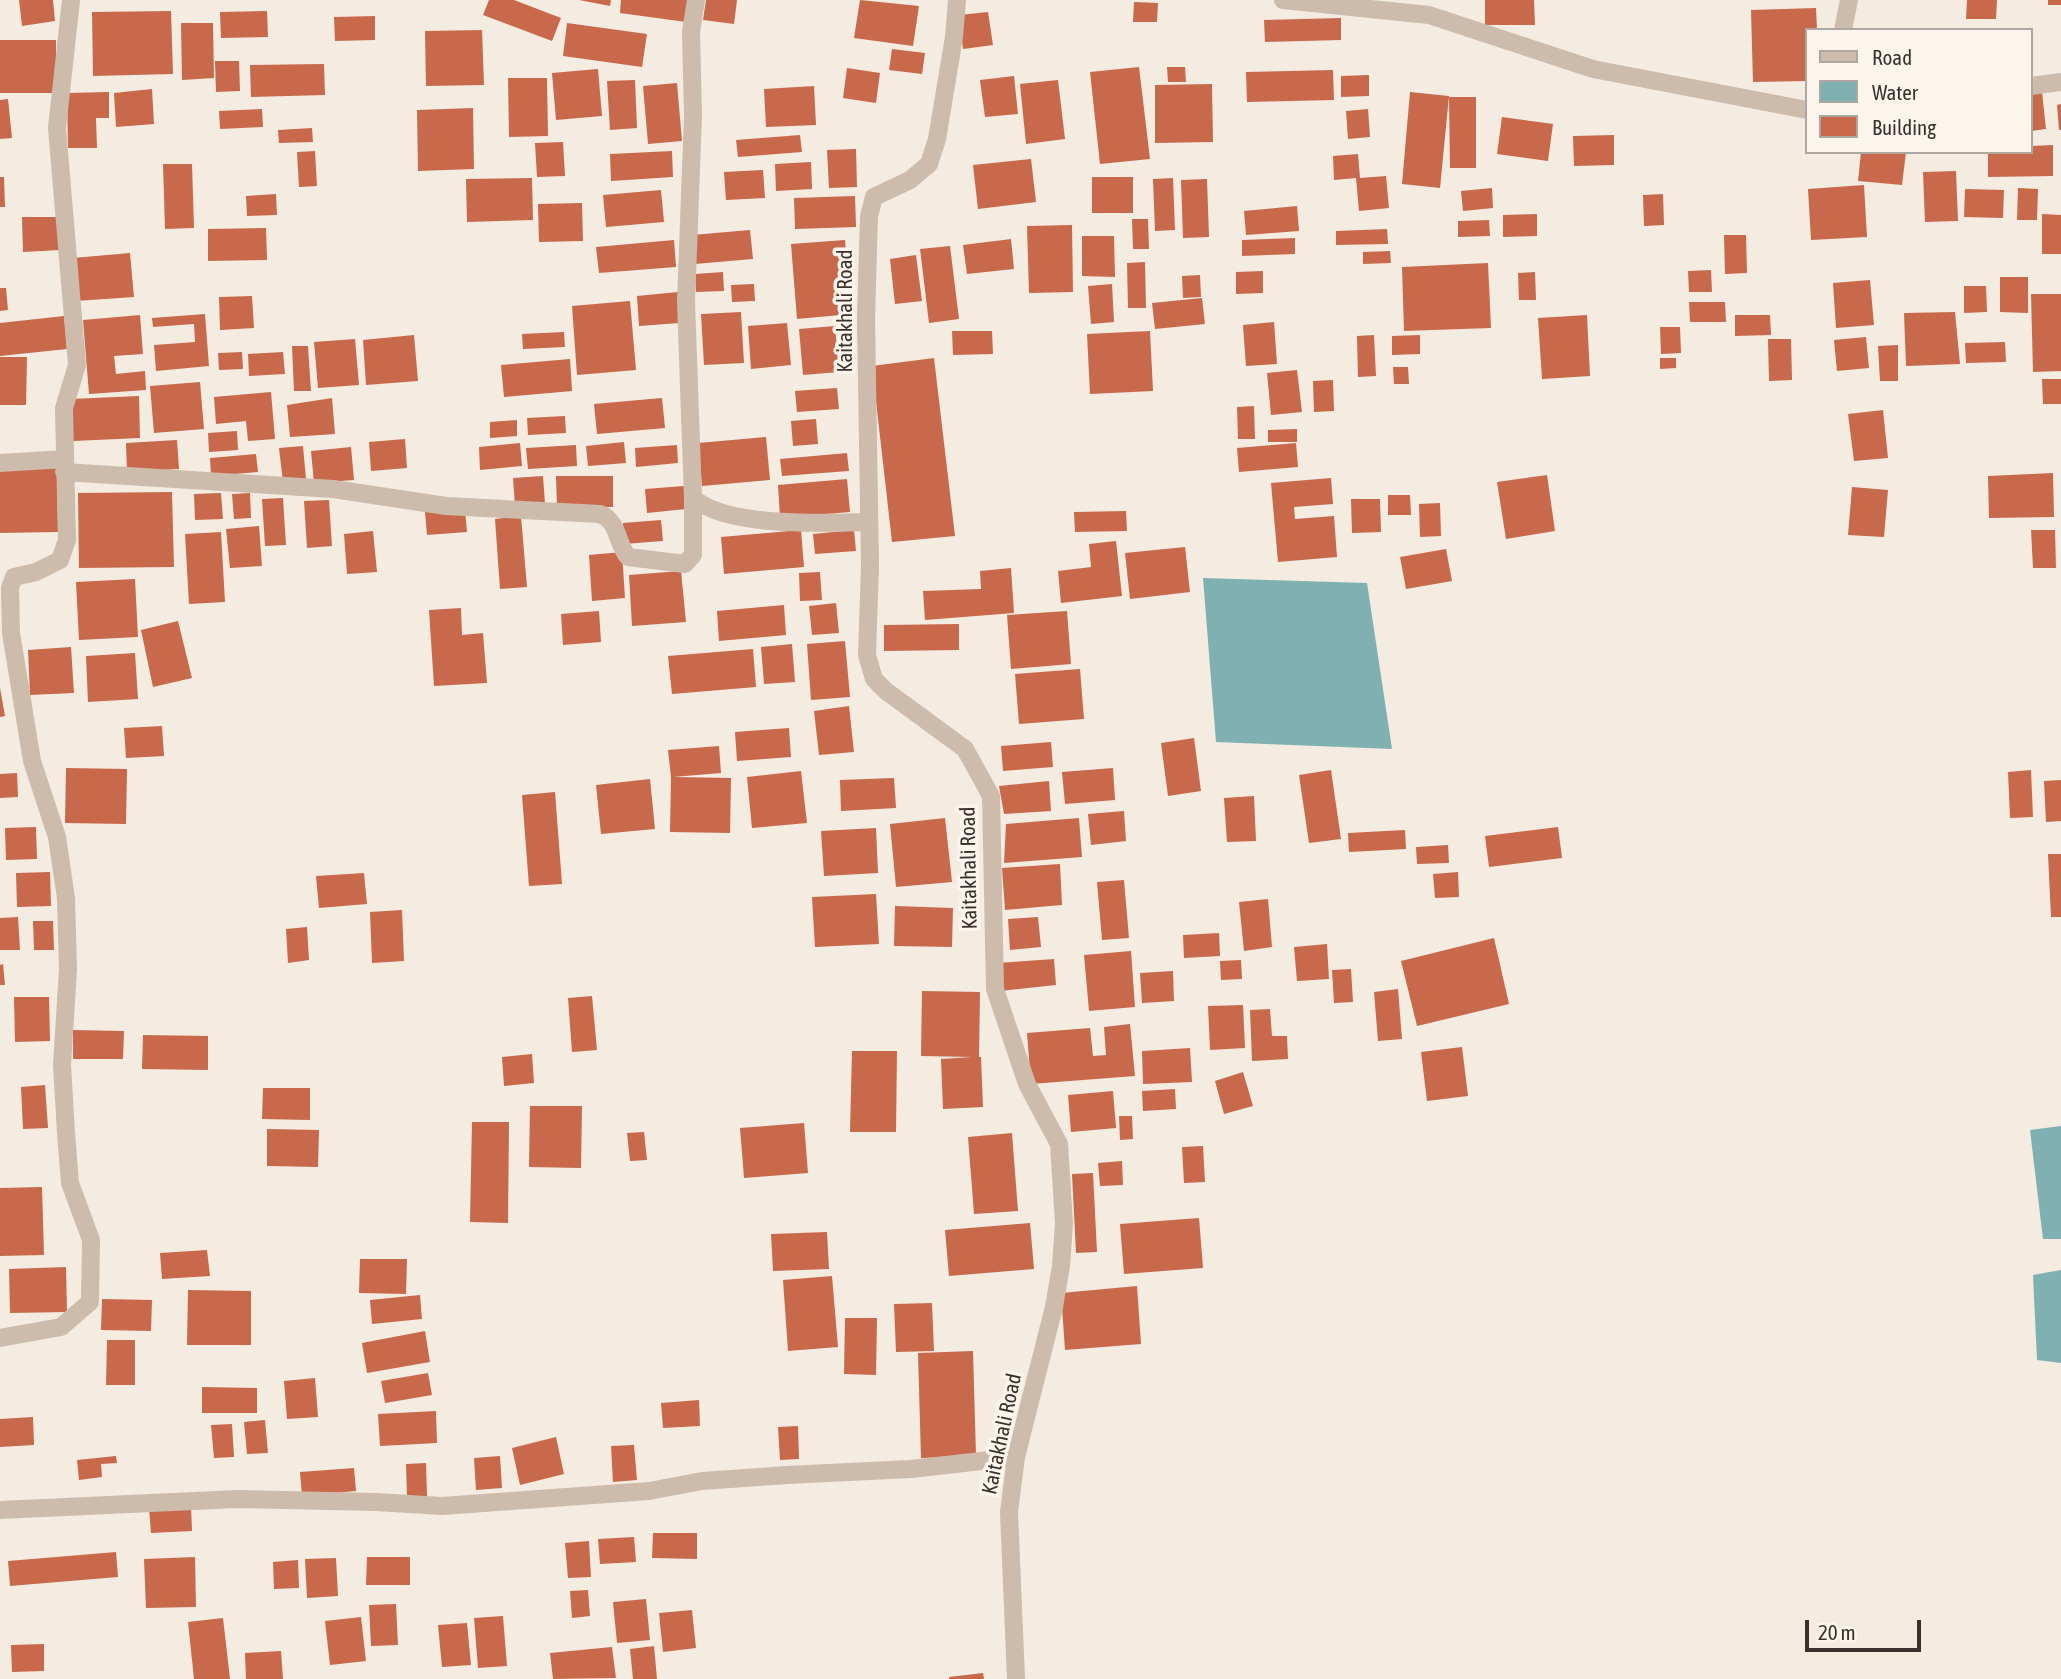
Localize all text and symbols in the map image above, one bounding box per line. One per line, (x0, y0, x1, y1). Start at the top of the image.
legend (1806, 28, 2033, 154)
text: Road (1872, 45, 1912, 69)
text: Water (1872, 80, 1918, 104)
text: Building (1872, 115, 1936, 139)
street label: Kaitakhali Road (832, 250, 858, 372)
street label: Kaitakhali Road (955, 806, 983, 930)
street label: Kaitakhali Road (977, 1371, 1027, 1497)
scale bar (1809, 1606, 1924, 1650)
text: 20 m (1818, 1620, 1856, 1644)

